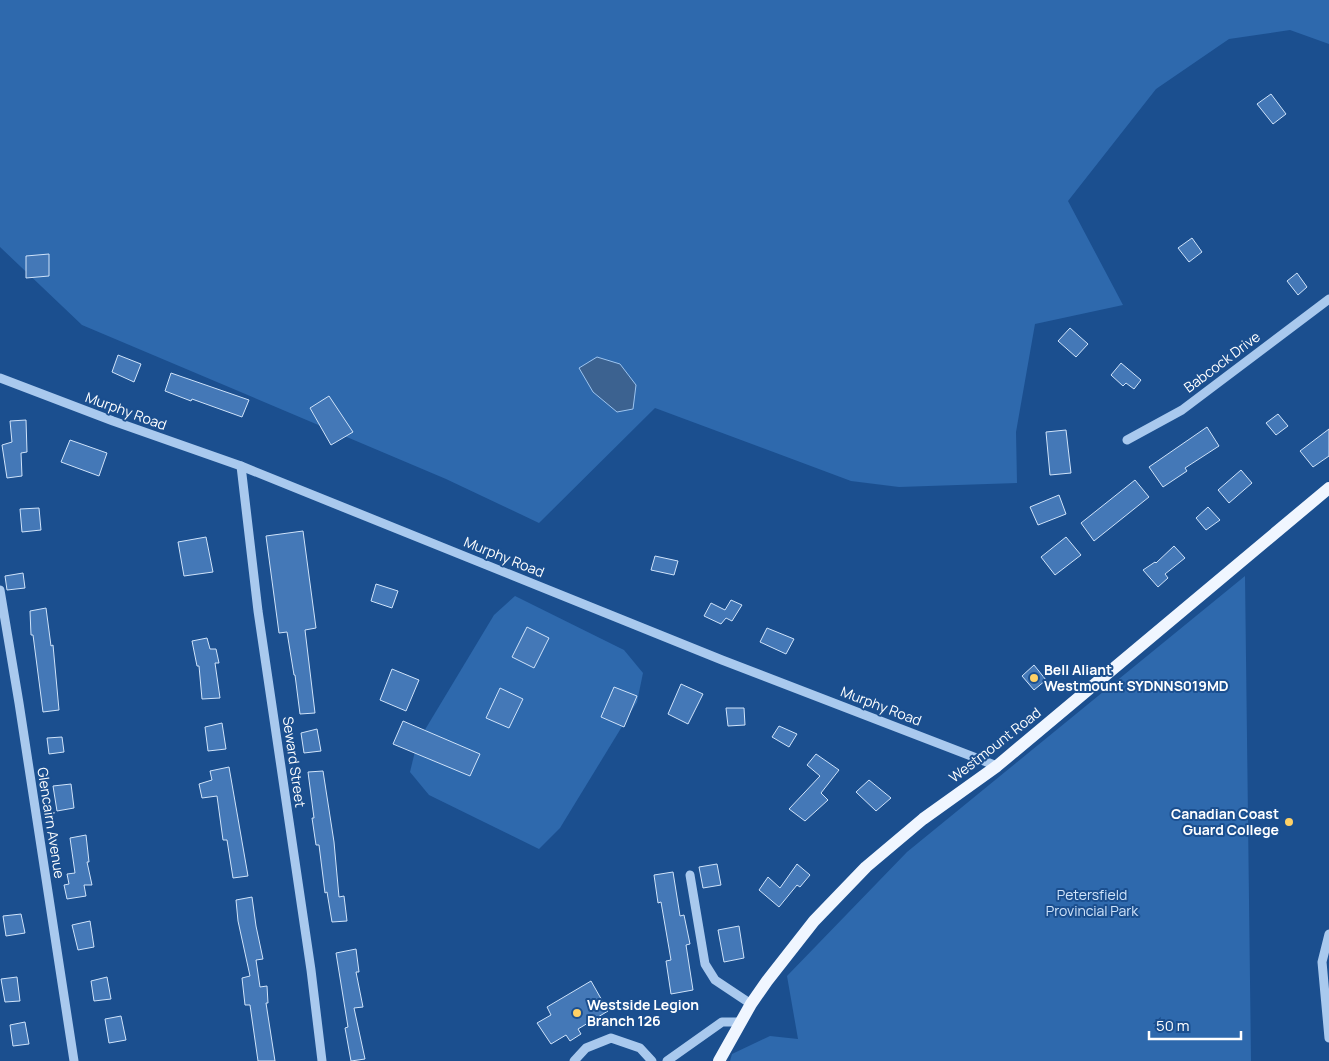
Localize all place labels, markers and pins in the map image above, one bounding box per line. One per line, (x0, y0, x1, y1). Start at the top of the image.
place label: Bell Aliant Westmount SYDNNS019MD (1044, 660, 1229, 695)
marker: Bell Aliant Westmount SYDNNS019MD (1028, 672, 1040, 684)
place label: Canadian Coast Guard College (1171, 804, 1279, 839)
marker: Canadian Coast Guard College (1283, 816, 1295, 828)
place label: Westside Legion Branch 126 (587, 995, 699, 1030)
marker: Westside Legion Branch 126 (571, 1007, 583, 1019)

